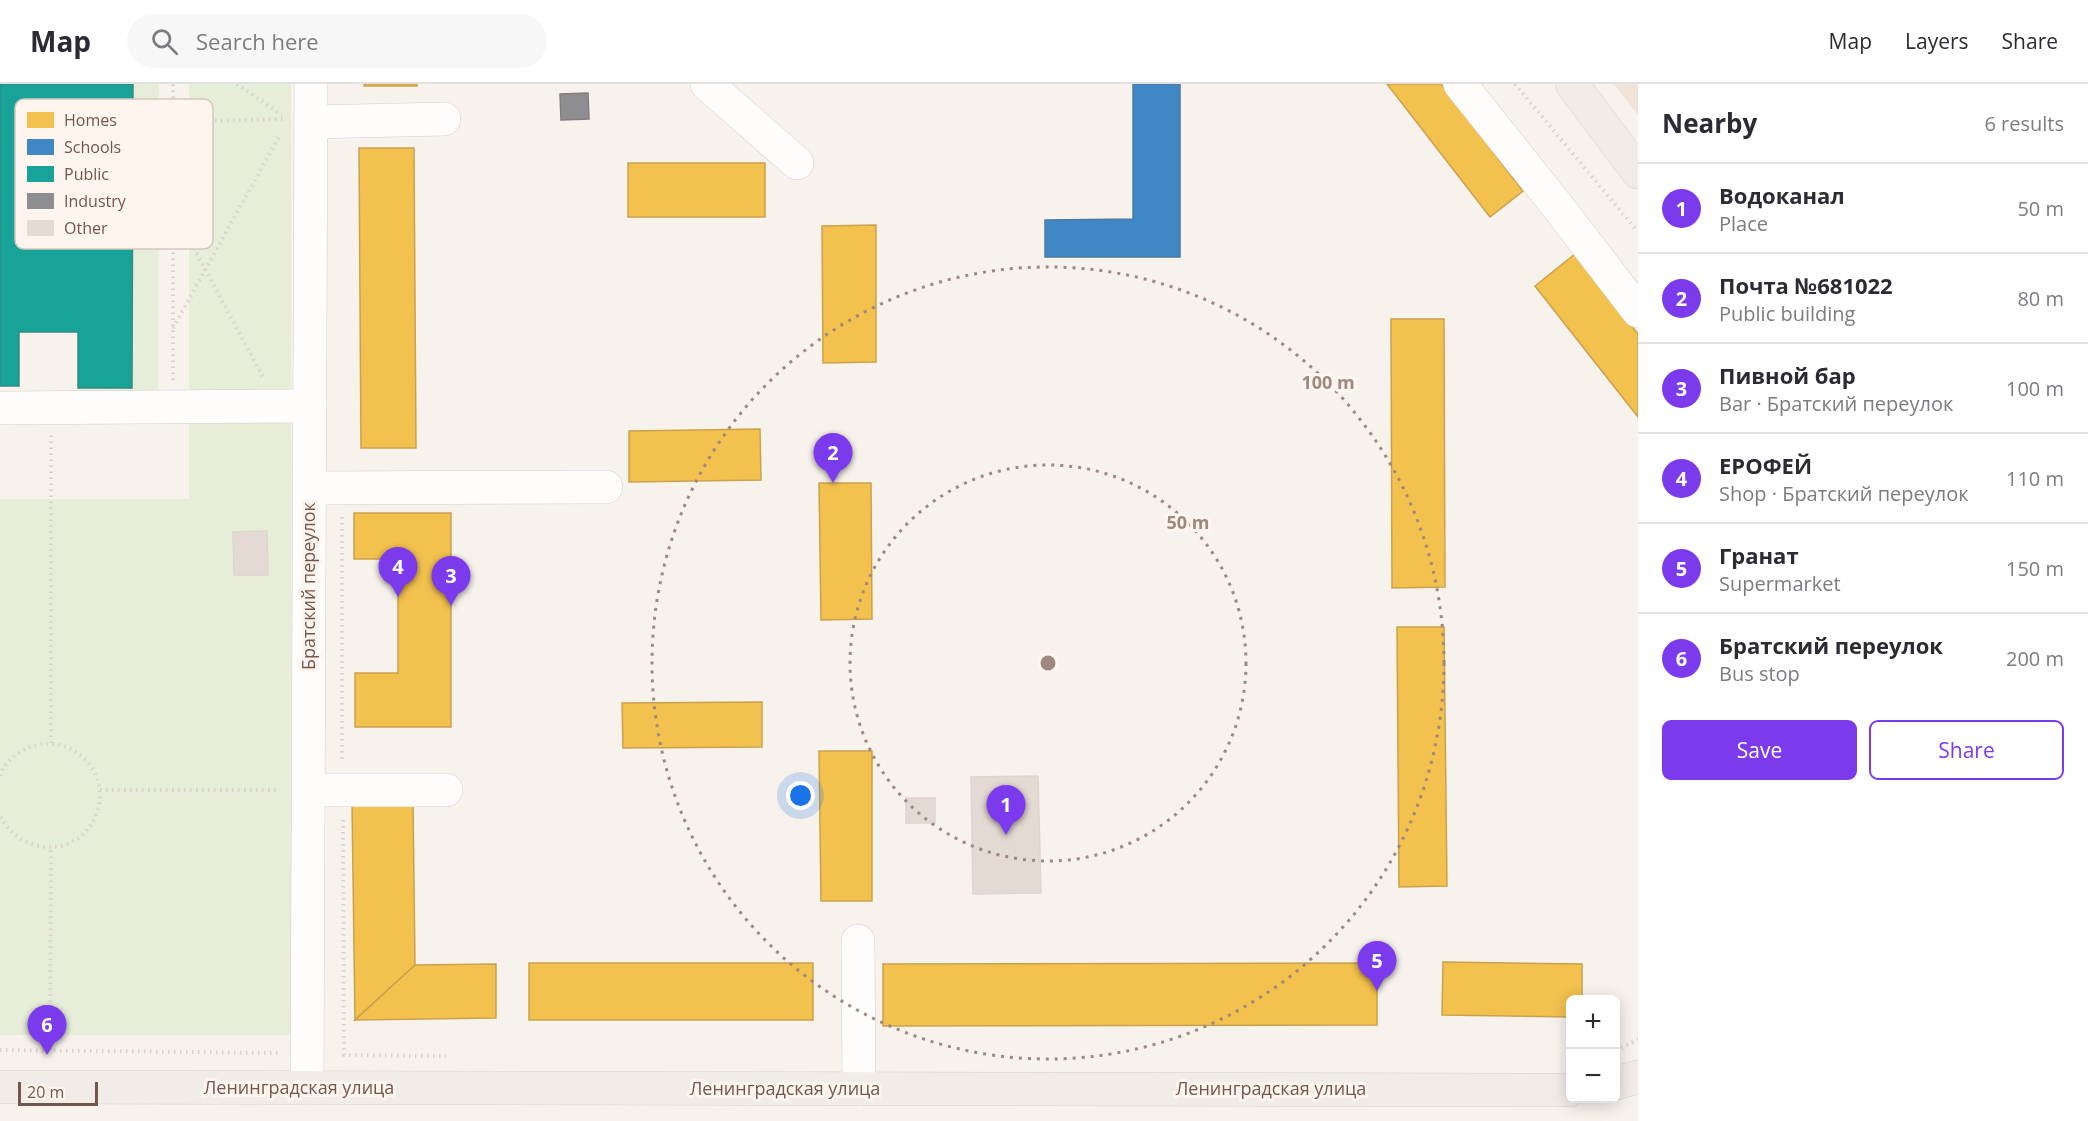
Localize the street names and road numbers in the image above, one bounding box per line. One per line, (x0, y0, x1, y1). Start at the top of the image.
street label: Братский переулок (296, 501, 320, 670)
street label: Ленинградская улица (204, 1075, 394, 1099)
street label: Ленинградская улица (690, 1076, 880, 1100)
street label: Ленинградская улица (1176, 1076, 1366, 1100)

